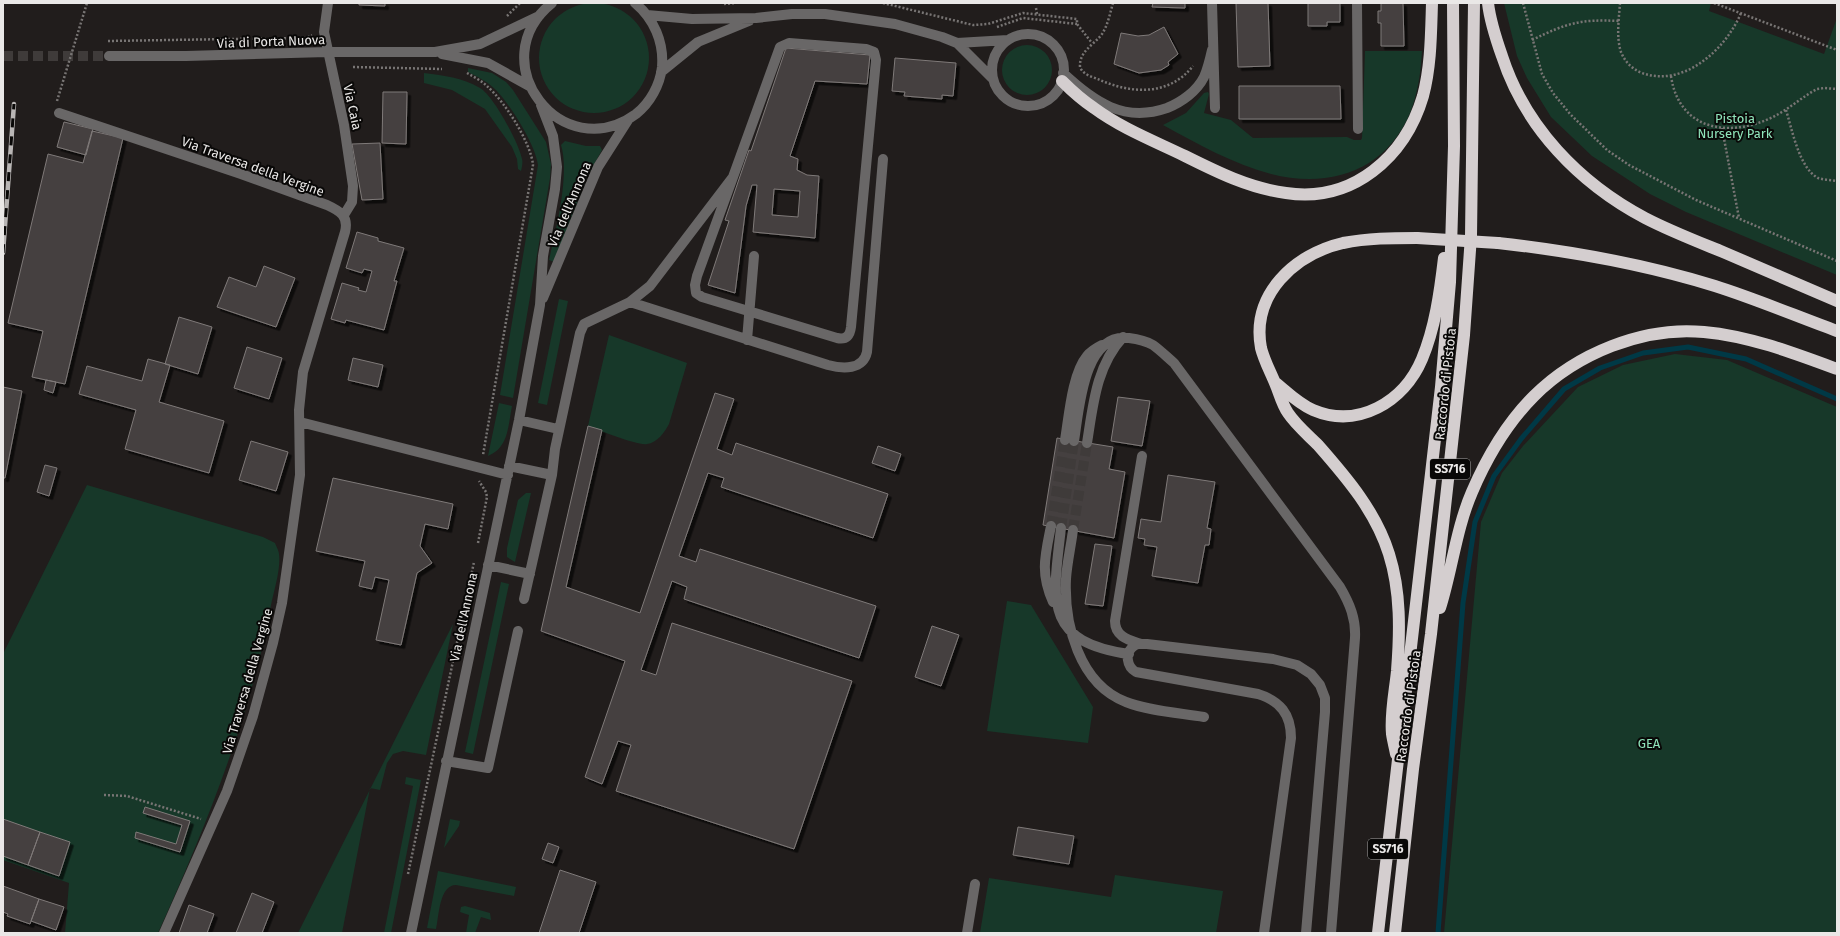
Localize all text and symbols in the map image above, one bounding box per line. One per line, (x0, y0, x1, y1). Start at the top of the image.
street label: Via di Porta Nuova (217, 32, 325, 51)
street label: Via Caia (340, 83, 365, 131)
park label: Pistoia Nursery Park (1698, 111, 1773, 141)
street label: Via Traversa della Vergine (179, 134, 326, 199)
street label: Via dell'Annona (545, 159, 594, 249)
street label: Raccordo di Pistoia (1432, 327, 1459, 441)
road number: SS716 (1430, 459, 1470, 479)
street label: Via dell'Annona (447, 571, 480, 663)
street label: Via Traversa della Vergine (219, 607, 275, 756)
street label: Raccordo di Pistoia (1393, 649, 1424, 763)
park label: GEA (1638, 736, 1661, 751)
road number: SS716 (1368, 839, 1408, 859)

